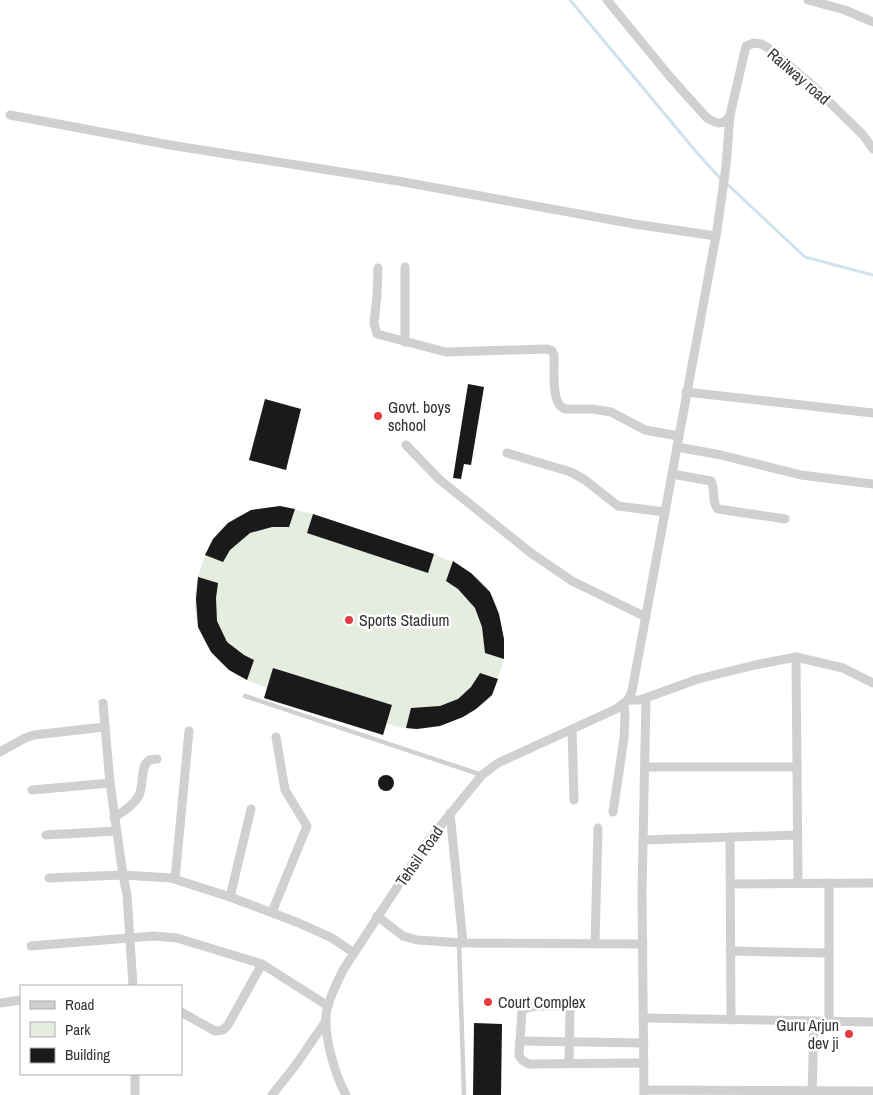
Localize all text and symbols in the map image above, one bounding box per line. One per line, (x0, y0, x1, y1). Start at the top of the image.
street label: Railway road (763, 43, 835, 109)
place label: Govt. boys school (388, 396, 451, 436)
marker: Govt. boys school (372, 410, 384, 422)
place label: Sports Stadium (359, 609, 449, 631)
marker: Sports Stadium (343, 614, 355, 626)
street label: Tehsil Road (390, 821, 448, 891)
legend (20, 985, 182, 1075)
place label: Court Complex (498, 991, 586, 1013)
text: Road (65, 994, 94, 1015)
marker: Court Complex (482, 996, 494, 1008)
place label: Guru Arjun dev ji (776, 1014, 839, 1054)
text: Park (65, 1019, 91, 1040)
marker: Guru Arjun dev ji (843, 1028, 855, 1040)
text: Building (65, 1044, 110, 1065)

